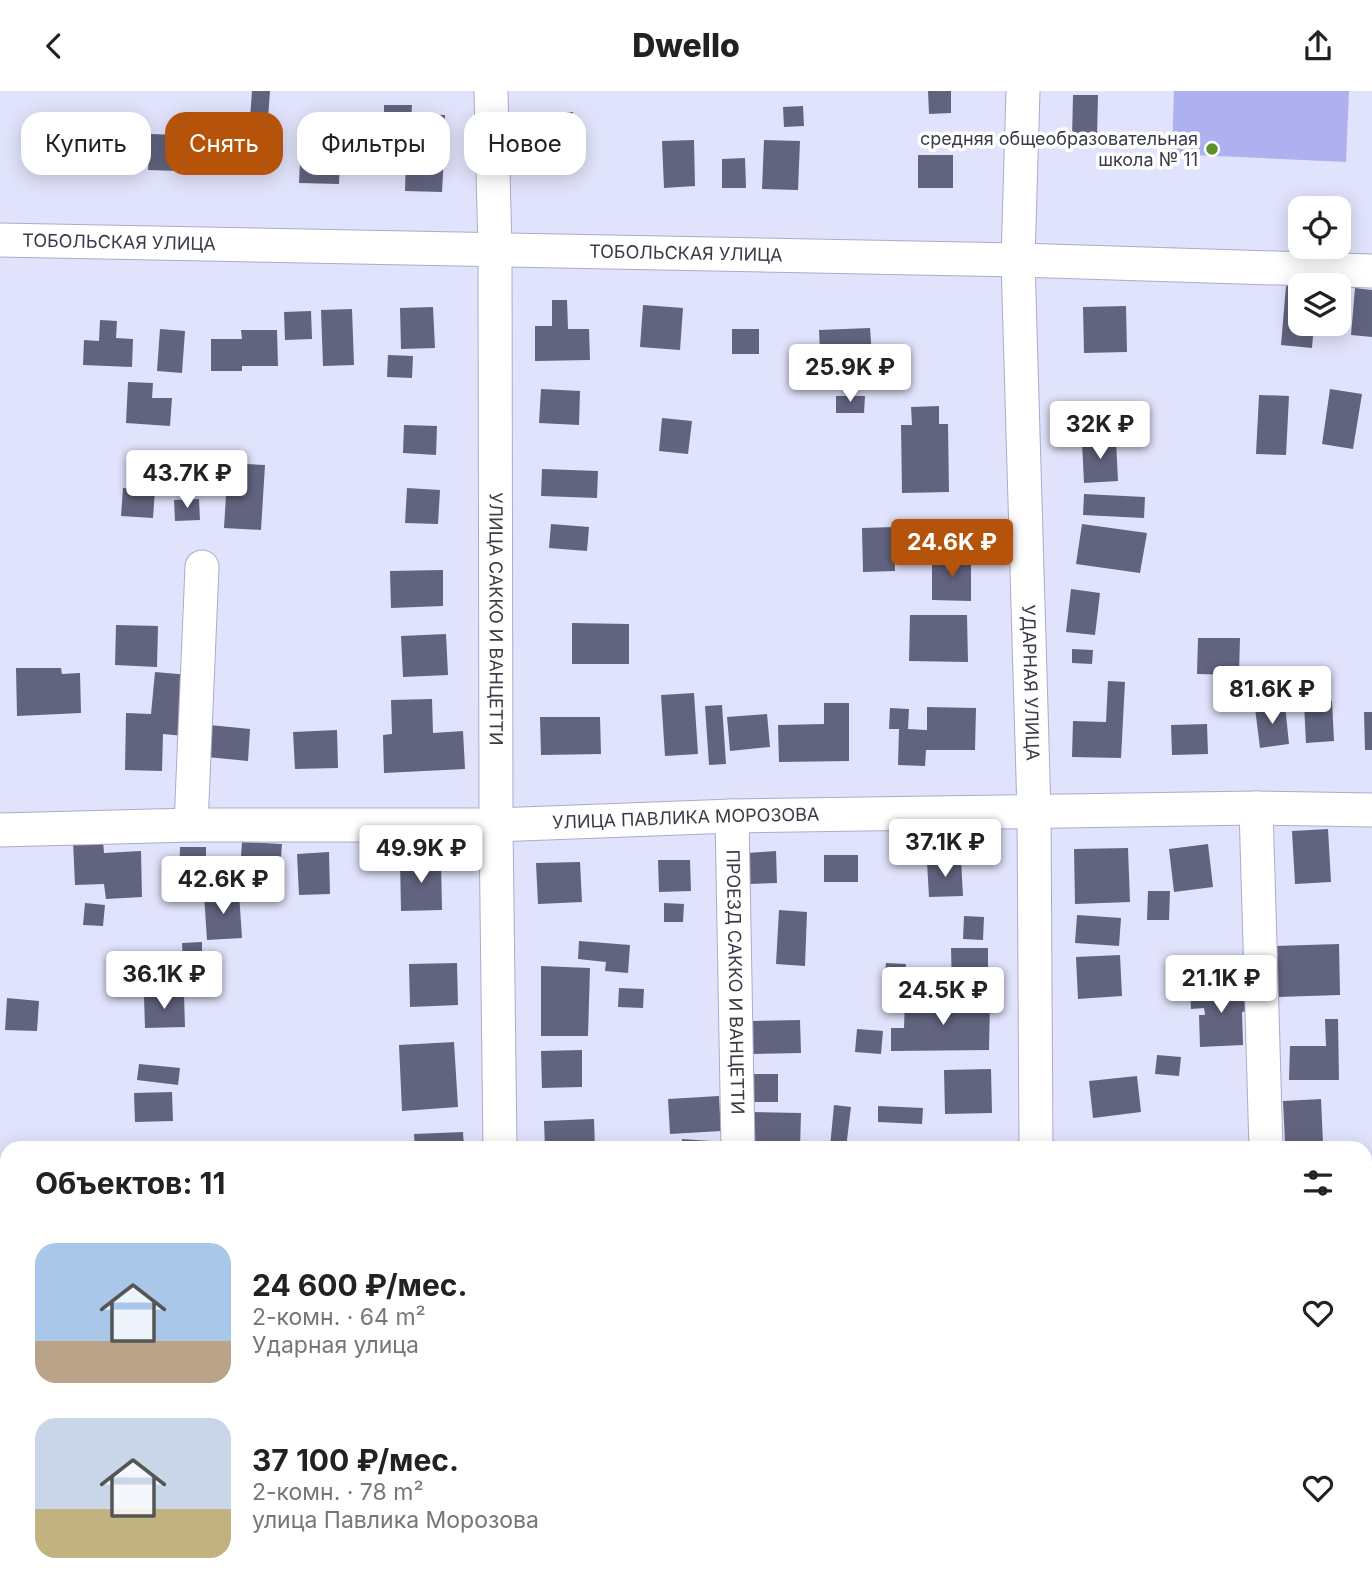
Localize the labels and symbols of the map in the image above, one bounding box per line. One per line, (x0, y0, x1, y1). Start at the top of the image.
place label: средняя общеобразовательная школа № 11 (920, 128, 1198, 170)
marker: средняя общеобразовательная школа № 11 (1204, 141, 1220, 157)
street label: ТОБОЛЬСКАЯ УЛИЦА (22, 229, 216, 254)
street label: ТОБОЛЬСКАЯ УЛИЦА (589, 241, 783, 265)
pin: 25.9K ₽ (785, 345, 915, 404)
pin: 32K ₽ (1051, 401, 1149, 461)
pin: 43.7K ₽ (122, 451, 252, 510)
street label: УЛИЦА САККО И ВАНЦЕТТИ (485, 492, 507, 746)
pin: 24.6K ₽ (887, 519, 1017, 579)
street label: УДАРНАЯ УЛИЦА (1018, 604, 1044, 761)
pin: 81.6K ₽ (1207, 667, 1337, 726)
street label: УЛИЦА ПАВЛИКА МОРОЗОВА (552, 804, 820, 833)
pin: 37.1K ₽ (880, 819, 1010, 879)
pin: 49.9K ₽ (356, 825, 486, 885)
street label: ПРОЕЗД САККО И ВАНЦЕТТИ (723, 849, 748, 1115)
pin: 42.6K ₽ (158, 857, 288, 916)
pin: 36.1K ₽ (99, 951, 229, 1011)
pin: 21.1K ₽ (1156, 955, 1286, 1015)
pin: 24.5K ₽ (878, 967, 1008, 1027)

